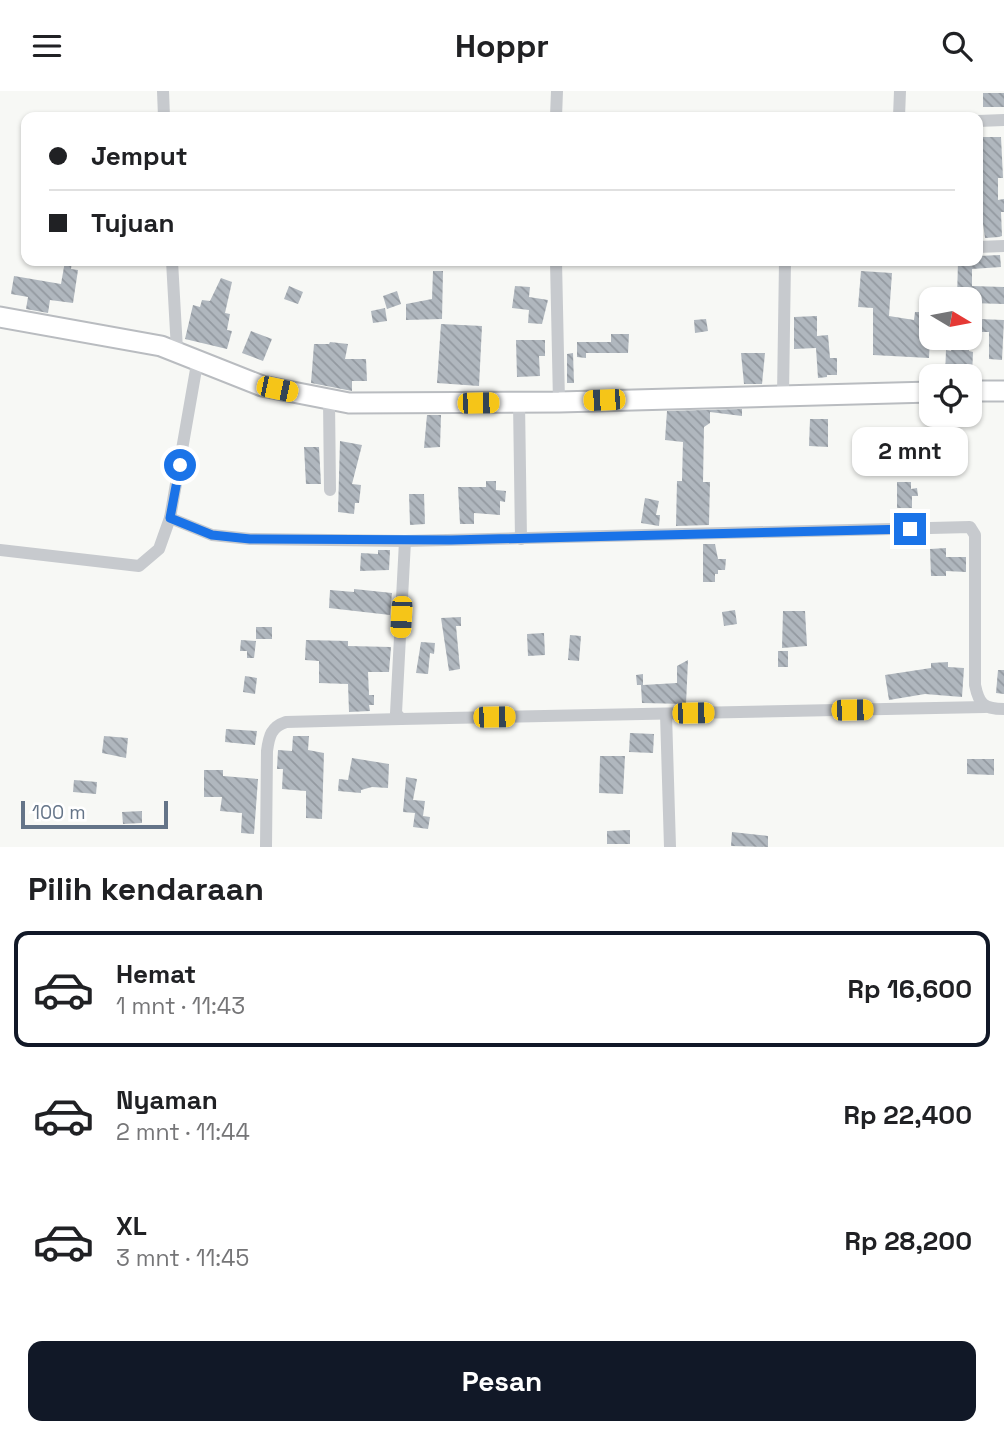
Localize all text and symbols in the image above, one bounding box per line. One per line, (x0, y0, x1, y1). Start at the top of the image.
text: Hoppr (455, 26, 549, 66)
icon: menu (28, 27, 66, 65)
icon: search (938, 27, 976, 65)
text: Jemput (91, 139, 188, 173)
text: Tujuan (91, 206, 174, 240)
north arrow (919, 287, 982, 350)
map controls (919, 287, 982, 427)
button: locate (919, 364, 982, 427)
car (255, 374, 300, 404)
car (583, 389, 626, 411)
car (457, 392, 500, 414)
callout: 2 mnt (852, 427, 968, 477)
text: 2 mnt (878, 436, 942, 466)
route start (164, 449, 196, 481)
route end (894, 513, 926, 545)
car (390, 595, 413, 639)
car (831, 699, 874, 721)
car (672, 702, 715, 724)
car (473, 706, 516, 728)
scale bar (21, 798, 168, 830)
text: 100 m (32, 800, 86, 825)
text: Pilih kendaraan (28, 869, 264, 909)
text: Hemat (116, 957, 196, 991)
icon: car (32, 958, 95, 1021)
text: Rp 16,600 (847, 972, 972, 1006)
text: 1 mnt · 11:43 (116, 991, 245, 1021)
text: Nyaman (116, 1083, 218, 1117)
icon: car (32, 1084, 95, 1147)
text: Rp 22,400 (844, 1098, 972, 1132)
text: 2 mnt · 11:44 (116, 1117, 250, 1147)
text: XL (116, 1209, 147, 1243)
icon: car (32, 1210, 95, 1273)
text: Rp 28,200 (845, 1224, 972, 1258)
text: 3 mnt · 11:45 (116, 1243, 249, 1273)
button: Pesan (28, 1341, 976, 1421)

